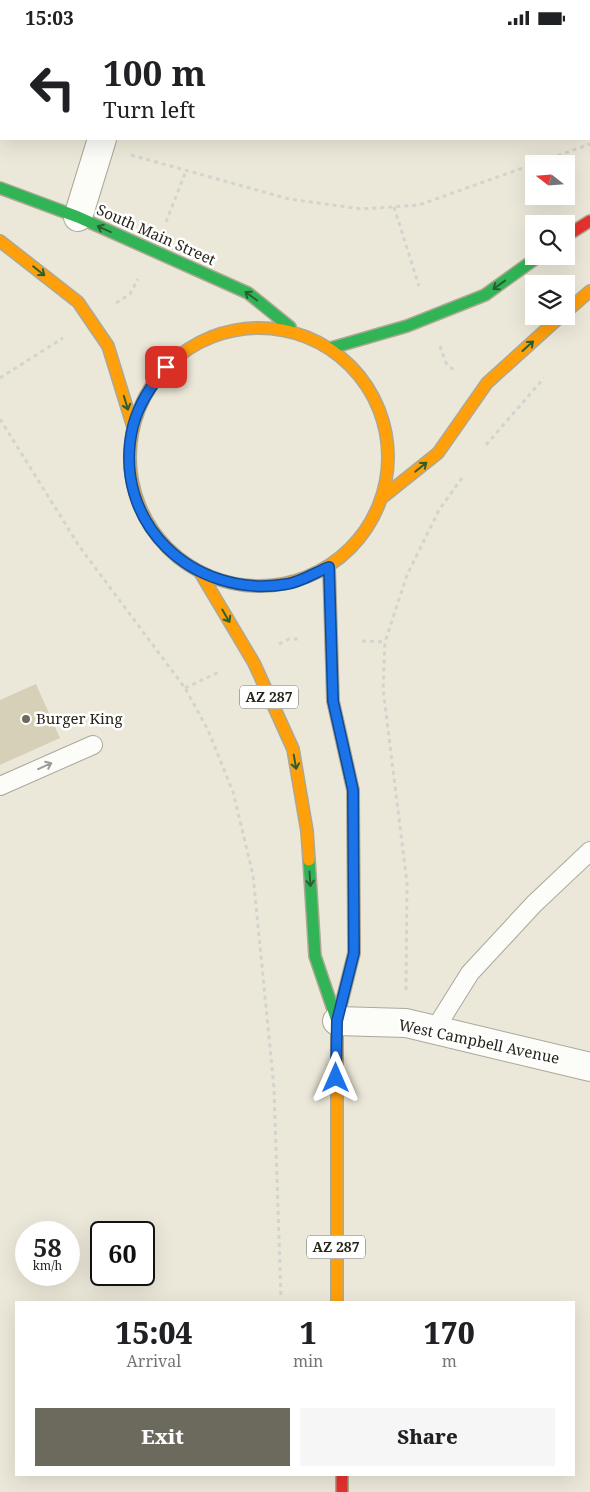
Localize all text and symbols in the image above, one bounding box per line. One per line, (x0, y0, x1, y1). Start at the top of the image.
text: 15:03 (25, 5, 74, 31)
text: 100 m (103, 49, 206, 96)
icon: left (20, 55, 85, 120)
text: Turn left (103, 94, 195, 124)
north arrow (525, 155, 575, 205)
map controls (525, 155, 575, 325)
street label: South Main Street (94, 199, 219, 269)
button: search (525, 215, 575, 265)
one-way arrow (97, 223, 112, 233)
one-way arrow (32, 265, 45, 276)
button: layers (525, 275, 575, 325)
one-way arrow (492, 280, 506, 290)
one-way arrow (245, 291, 259, 302)
one-way arrow (521, 340, 534, 352)
pin (145, 346, 187, 388)
icon: arrive (152, 353, 180, 381)
one-way arrow (121, 394, 131, 410)
one-way arrow (414, 461, 427, 472)
one-way arrow (221, 608, 231, 623)
road number: AZ 287 (240, 685, 298, 709)
place label: Burger King (36, 708, 123, 728)
marker: Burger King (20, 713, 32, 725)
one-way arrow (290, 754, 300, 770)
one-way arrow (37, 761, 52, 771)
one-way arrow (305, 871, 314, 887)
street label: West Campbell Avenue (397, 1014, 561, 1068)
position arrow (309, 1051, 361, 1103)
speed limit sign: 60 (90, 1221, 155, 1286)
text: 58 (33, 1230, 62, 1264)
road number: AZ 287 (307, 1235, 365, 1259)
text: km/h (33, 1257, 62, 1274)
text: 15:04 (115, 1312, 193, 1353)
text: 1 (300, 1312, 317, 1353)
text: 170 (424, 1312, 475, 1353)
text: Arrival (127, 1350, 181, 1372)
text: min (293, 1350, 323, 1372)
text: m (442, 1350, 457, 1372)
button: Exit (35, 1408, 290, 1466)
button: Share (300, 1408, 555, 1466)

